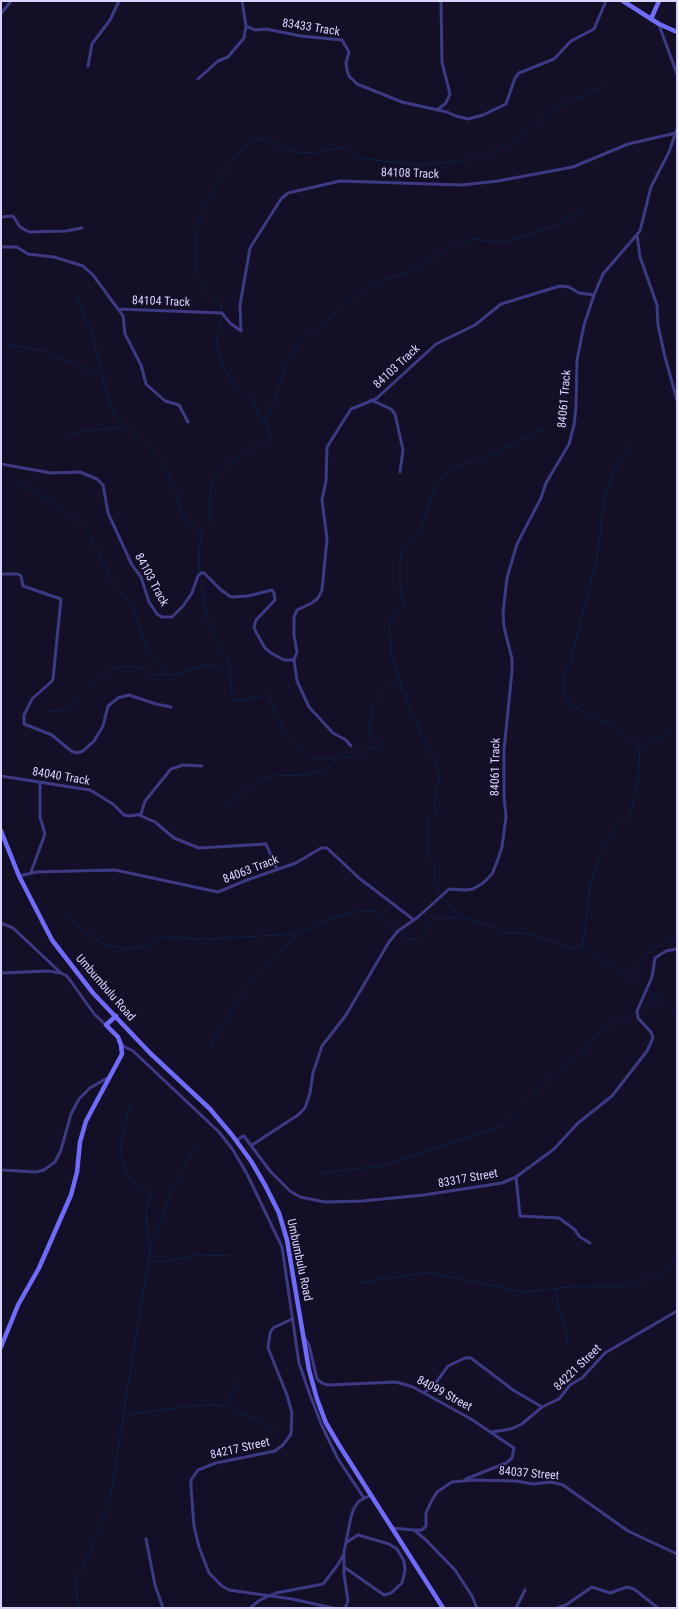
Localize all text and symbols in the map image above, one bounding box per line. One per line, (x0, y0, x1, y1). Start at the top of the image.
street label: 83433 Track (281, 16, 341, 40)
street label: 84108 Track (381, 166, 439, 182)
street label: 84104 Track (132, 294, 190, 310)
street label: 84103 Track (371, 342, 423, 392)
street label: 84061 Track (555, 369, 575, 429)
street label: 84103 Track (131, 551, 171, 609)
street label: 84061 Track (488, 738, 504, 796)
street label: 84040 Track (31, 765, 91, 789)
street label: 84063 Track (221, 853, 281, 887)
street label: Umbumbulu Road (72, 952, 138, 1024)
street label: 83317 Street (437, 1167, 499, 1191)
street label: Umbumbulu Road (283, 1218, 315, 1302)
street label: 84221 Street (551, 1342, 605, 1394)
street label: 84099 Street (414, 1373, 474, 1415)
street label: 84217 Street (209, 1435, 271, 1463)
street label: 84037 Street (498, 1464, 560, 1484)

